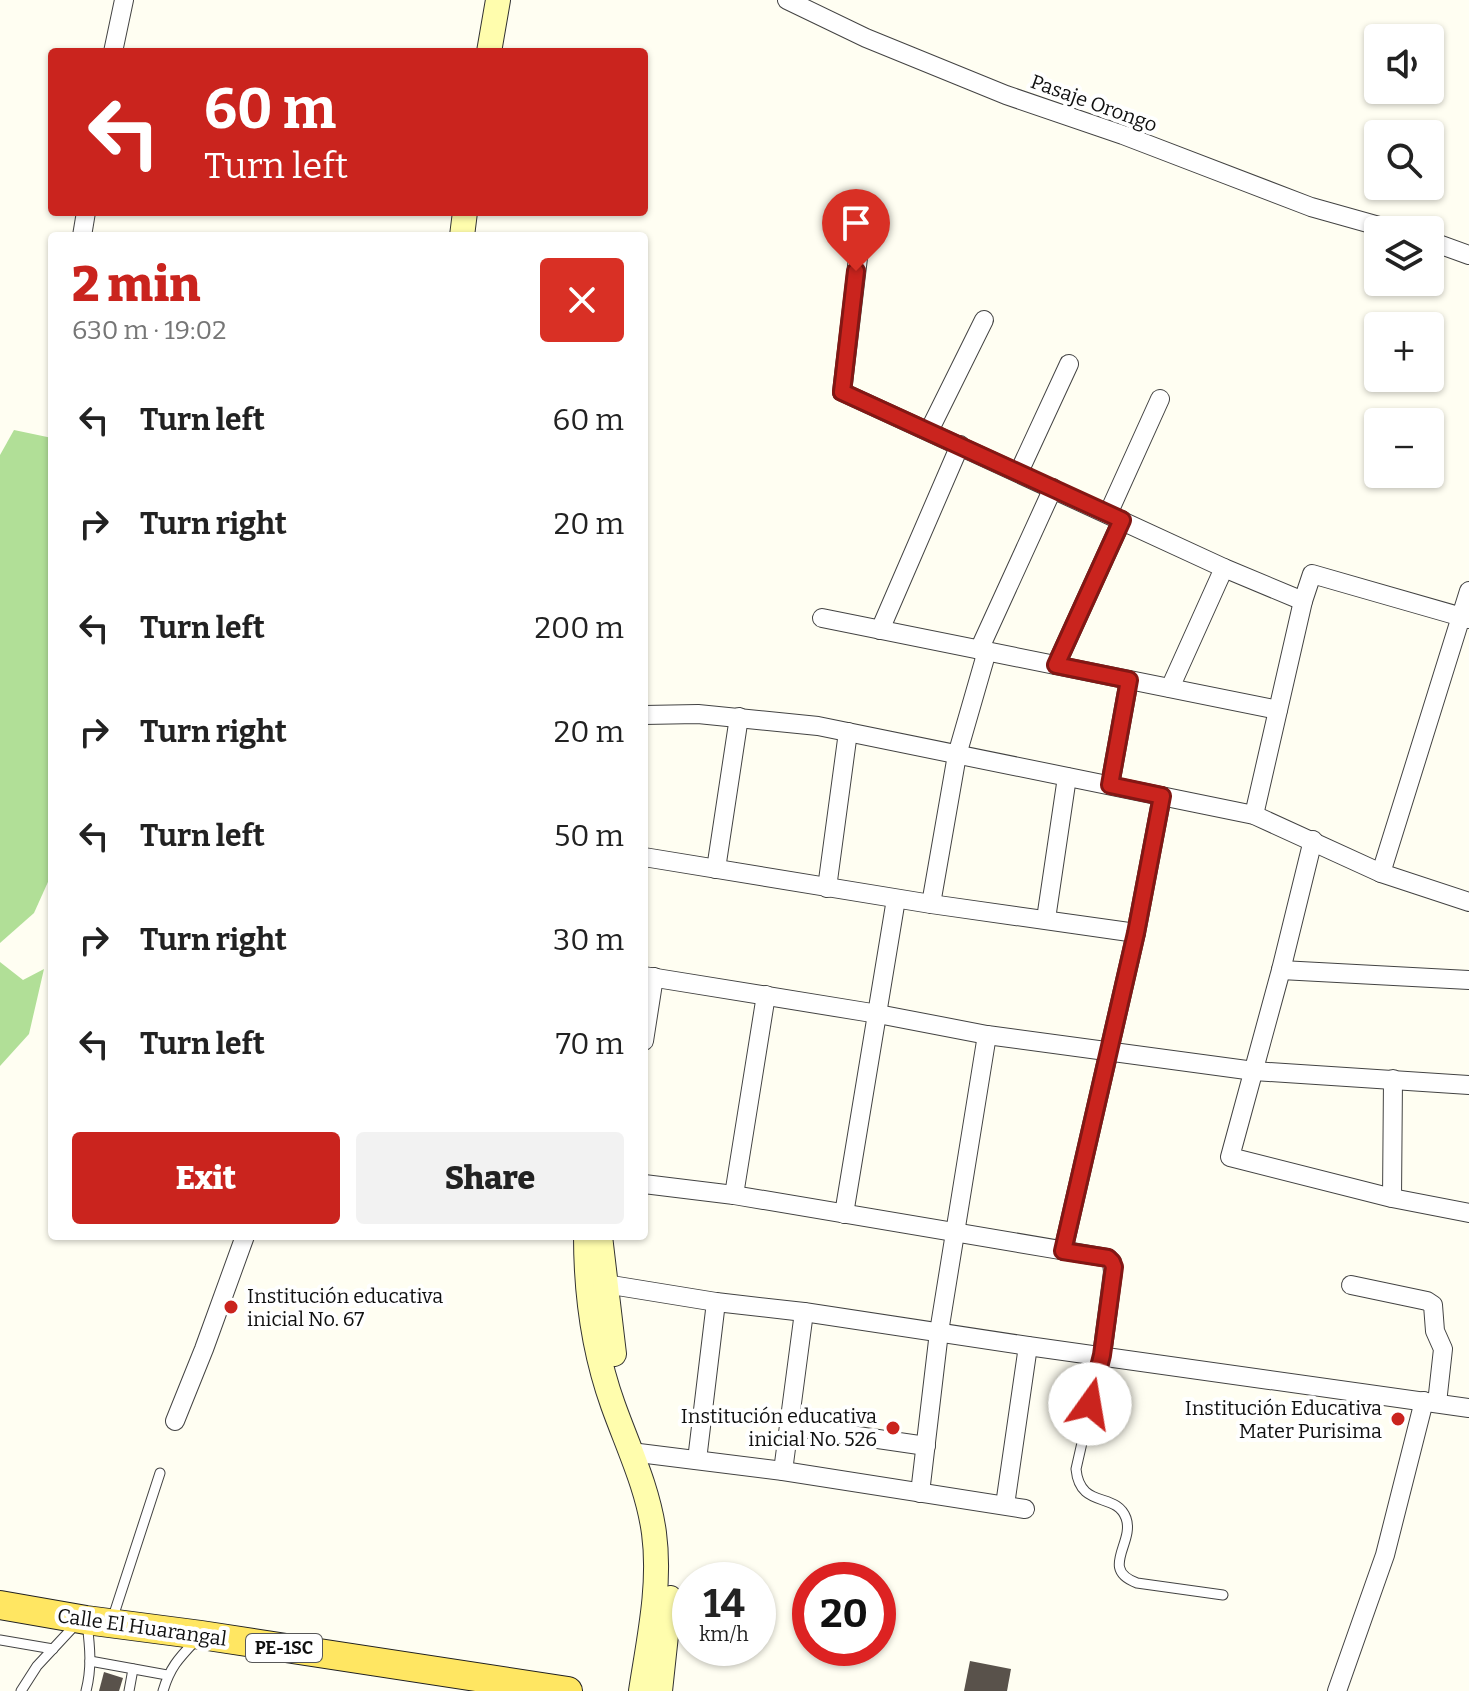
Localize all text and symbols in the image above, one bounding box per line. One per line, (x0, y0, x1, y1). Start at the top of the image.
map controls (1364, 24, 1444, 488)
button: sound (1364, 24, 1444, 104)
street label: Pasaje Orongo (1027, 69, 1160, 138)
text: 60 m (204, 76, 336, 143)
icon: left (72, 80, 176, 184)
button: search (1364, 120, 1444, 200)
text: Turn left (204, 144, 348, 188)
pin (822, 189, 890, 271)
icon: arrive (834, 201, 878, 245)
button: layers (1364, 216, 1444, 296)
text: 2 min (72, 256, 200, 314)
button: close (540, 258, 624, 342)
button: + (1364, 312, 1444, 392)
text: 630 m · 19:02 (72, 315, 226, 346)
icon: left (72, 398, 116, 442)
text: Turn left (140, 402, 265, 438)
text: 60 m (553, 402, 624, 438)
button: − (1364, 408, 1444, 488)
icon: right (72, 502, 116, 546)
text: Turn right (140, 506, 287, 542)
text: 20 m (554, 506, 624, 542)
icon: left (72, 606, 116, 650)
text: Turn left (140, 610, 265, 646)
text: 200 m (535, 610, 624, 646)
icon: right (72, 710, 116, 754)
text: Turn right (140, 714, 287, 750)
text: 20 m (554, 714, 624, 750)
icon: left (72, 814, 116, 858)
text: Turn left (140, 818, 265, 854)
text: 50 m (554, 818, 624, 854)
icon: right (72, 918, 116, 962)
text: Turn right (140, 922, 287, 958)
text: 30 m (553, 922, 624, 958)
icon: left (72, 1022, 116, 1066)
text: Turn left (140, 1026, 265, 1062)
text: 70 m (556, 1026, 624, 1062)
button: Exit (72, 1132, 340, 1224)
button: Share (356, 1132, 624, 1224)
place label: Institución educativa inicial No. 67 (247, 1284, 443, 1331)
marker: Institución educativa inicial No. 67 (222, 1298, 240, 1316)
position arrow (1048, 1362, 1132, 1446)
place label: Institución Educativa Mater Purisima (1185, 1396, 1382, 1443)
place label: Institución educativa inicial No. 526 (681, 1404, 877, 1451)
marker: Institución Educativa Mater Purisima (1389, 1410, 1407, 1428)
marker: Institución educativa inicial No. 526 (884, 1419, 902, 1437)
speed limit sign: 20 (792, 1562, 896, 1666)
text: 14 (703, 1580, 745, 1628)
street label: Calle El Huarangal (56, 1603, 228, 1651)
text: km/h (699, 1622, 749, 1646)
road number: PE-1SC (246, 1634, 322, 1662)

